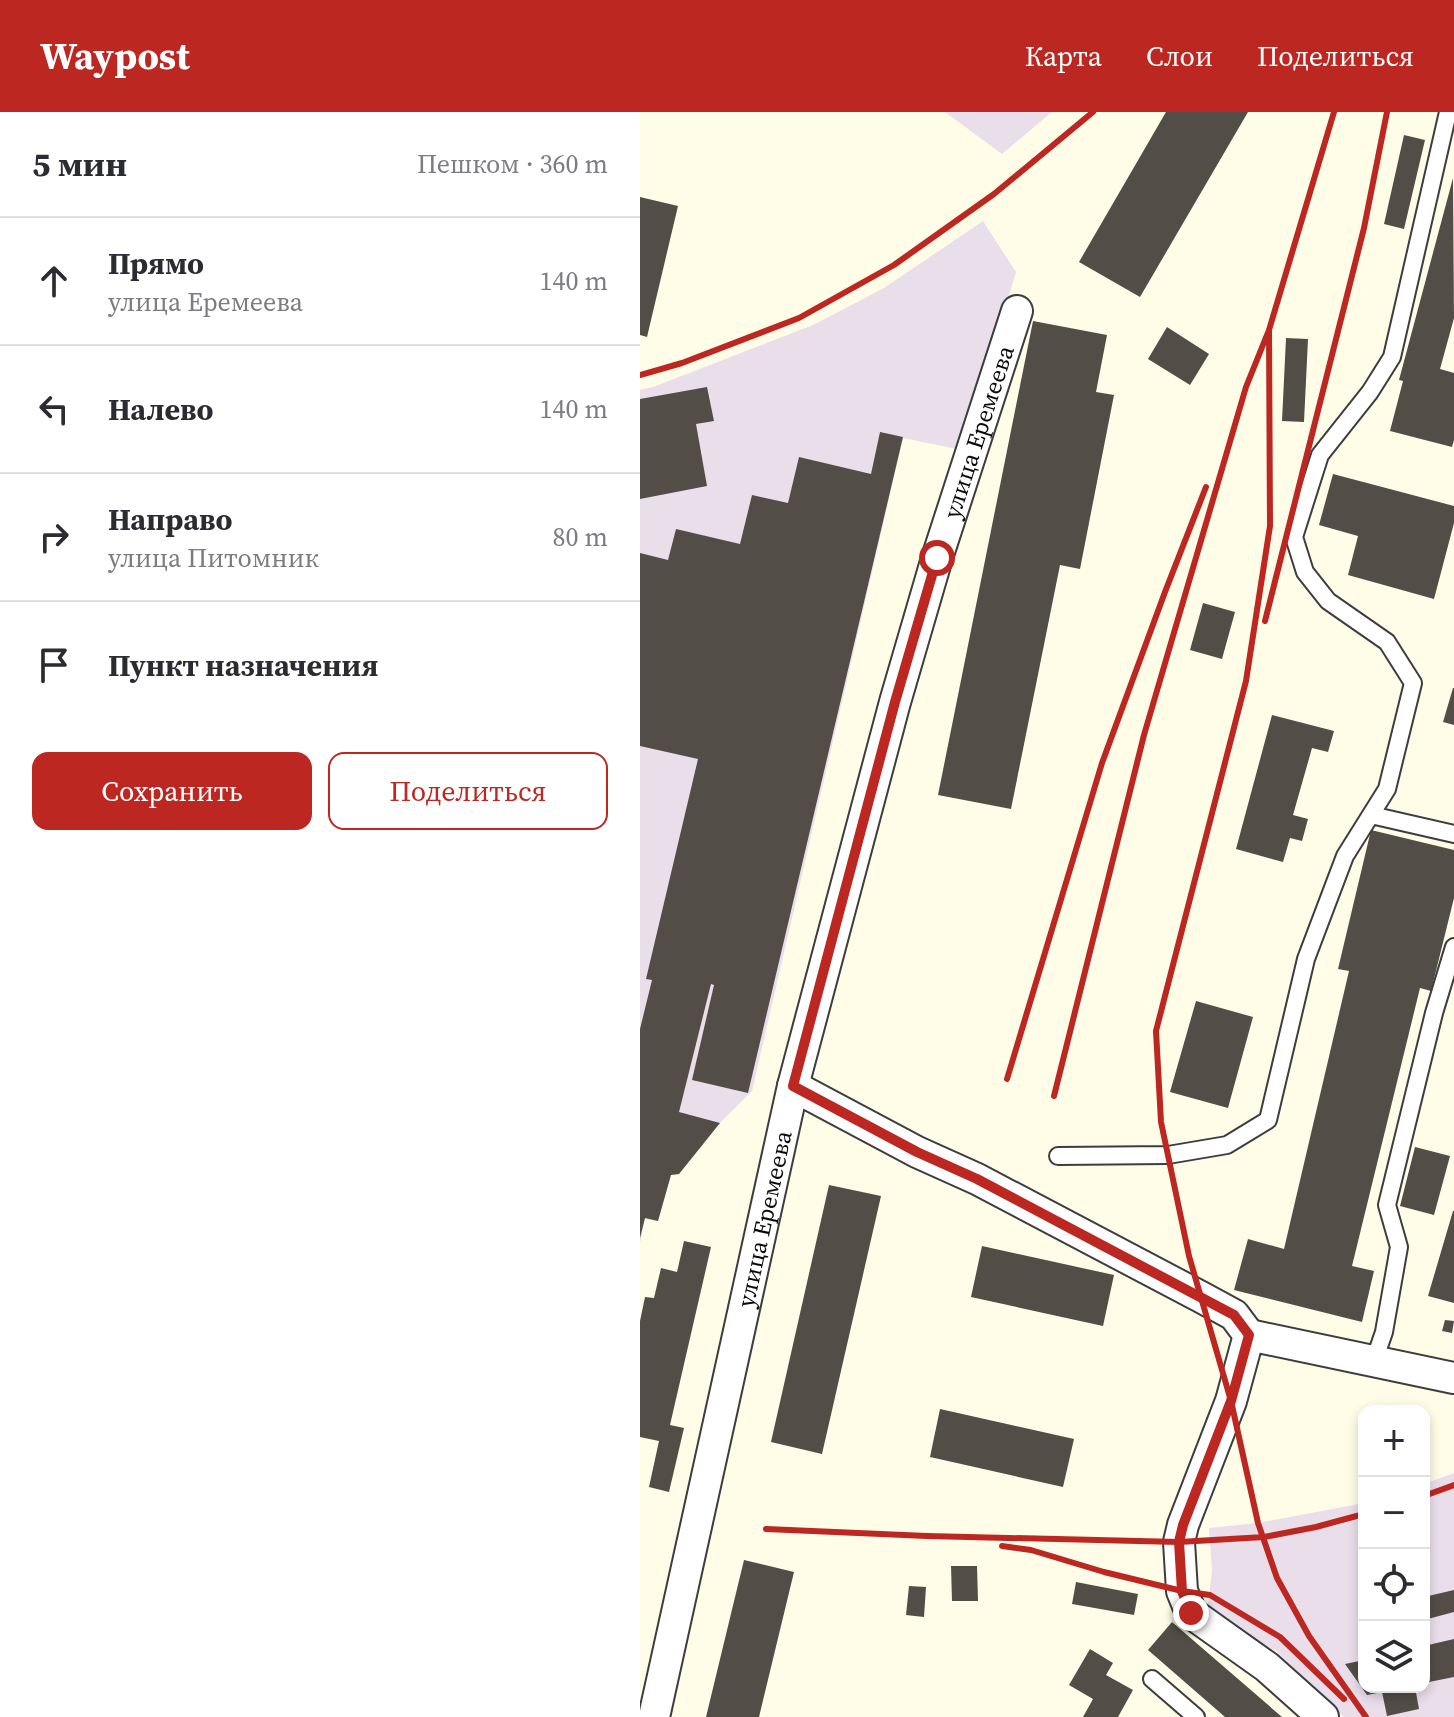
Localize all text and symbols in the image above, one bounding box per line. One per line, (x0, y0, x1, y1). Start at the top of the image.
text: Waypost (40, 30, 190, 82)
text: Карта (1025, 37, 1102, 75)
text: Слои (1146, 37, 1213, 75)
text: Поделиться (1257, 37, 1414, 75)
text: 5 мин (32, 141, 127, 187)
text: Пешком · 360 m (417, 146, 608, 182)
text: Прямо (108, 243, 204, 284)
icon: ahead (32, 259, 76, 303)
text: 140 m (540, 263, 608, 299)
text: улица Еремеева (108, 284, 303, 320)
street label: улица Еремеева (934, 340, 1022, 523)
icon: left (32, 387, 76, 431)
text: Налево (108, 389, 213, 430)
text: 140 m (540, 391, 608, 427)
text: Направо (108, 499, 232, 540)
icon: right (32, 515, 76, 559)
text: 80 m (553, 519, 608, 555)
text: улица Питомник (108, 540, 319, 576)
route start (919, 540, 955, 576)
icon: arrive (32, 643, 76, 687)
text: Пункт назначения (108, 645, 378, 686)
button: Сохранить (32, 752, 312, 830)
button: Поделиться (328, 752, 608, 830)
street label: улица Еремеева (728, 1127, 799, 1310)
map controls (1358, 1405, 1430, 1693)
button: + (1358, 1405, 1430, 1477)
button: − (1358, 1477, 1430, 1549)
button: locate (1358, 1549, 1430, 1621)
route end (1173, 1595, 1209, 1631)
button: layers (1358, 1621, 1430, 1693)

